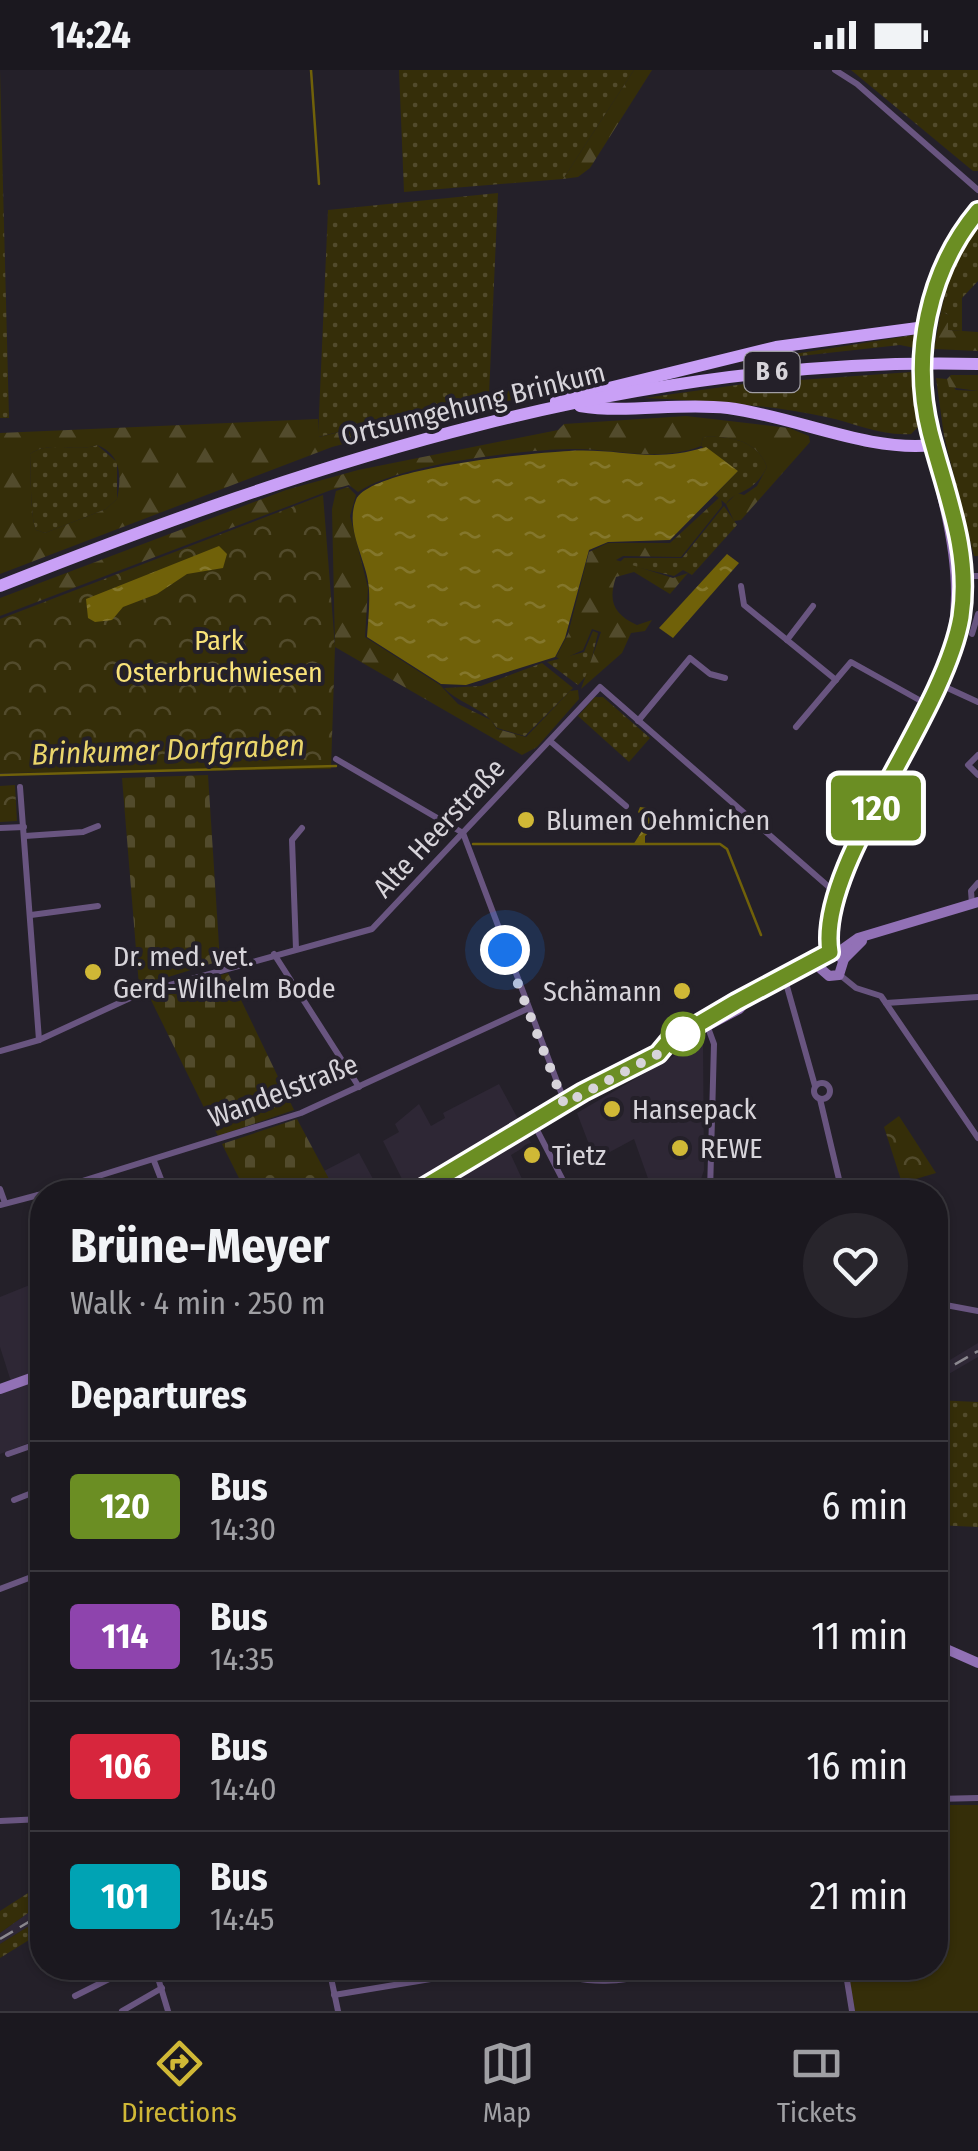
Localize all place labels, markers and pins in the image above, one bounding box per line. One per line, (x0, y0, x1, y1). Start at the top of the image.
place label: Blumen Oehmichen (546, 804, 770, 837)
marker: Blumen Oehmichen (515, 809, 537, 831)
place label: Dr. med. vet. Gerd-Wilhelm Bode (113, 940, 336, 1005)
marker: Dr. med. vet. Gerd-Wilhelm Bode (82, 961, 104, 983)
place label: Schämann (543, 975, 662, 1008)
marker: Schämann (671, 980, 693, 1002)
unlabelled marker (662, 1013, 704, 1055)
place label: Hansepack (632, 1093, 758, 1126)
marker: Hansepack (601, 1098, 623, 1120)
place label: REWE (700, 1132, 763, 1165)
marker: REWE (669, 1137, 691, 1159)
place label: Tietz (552, 1139, 606, 1172)
marker: Tietz (521, 1144, 543, 1166)

